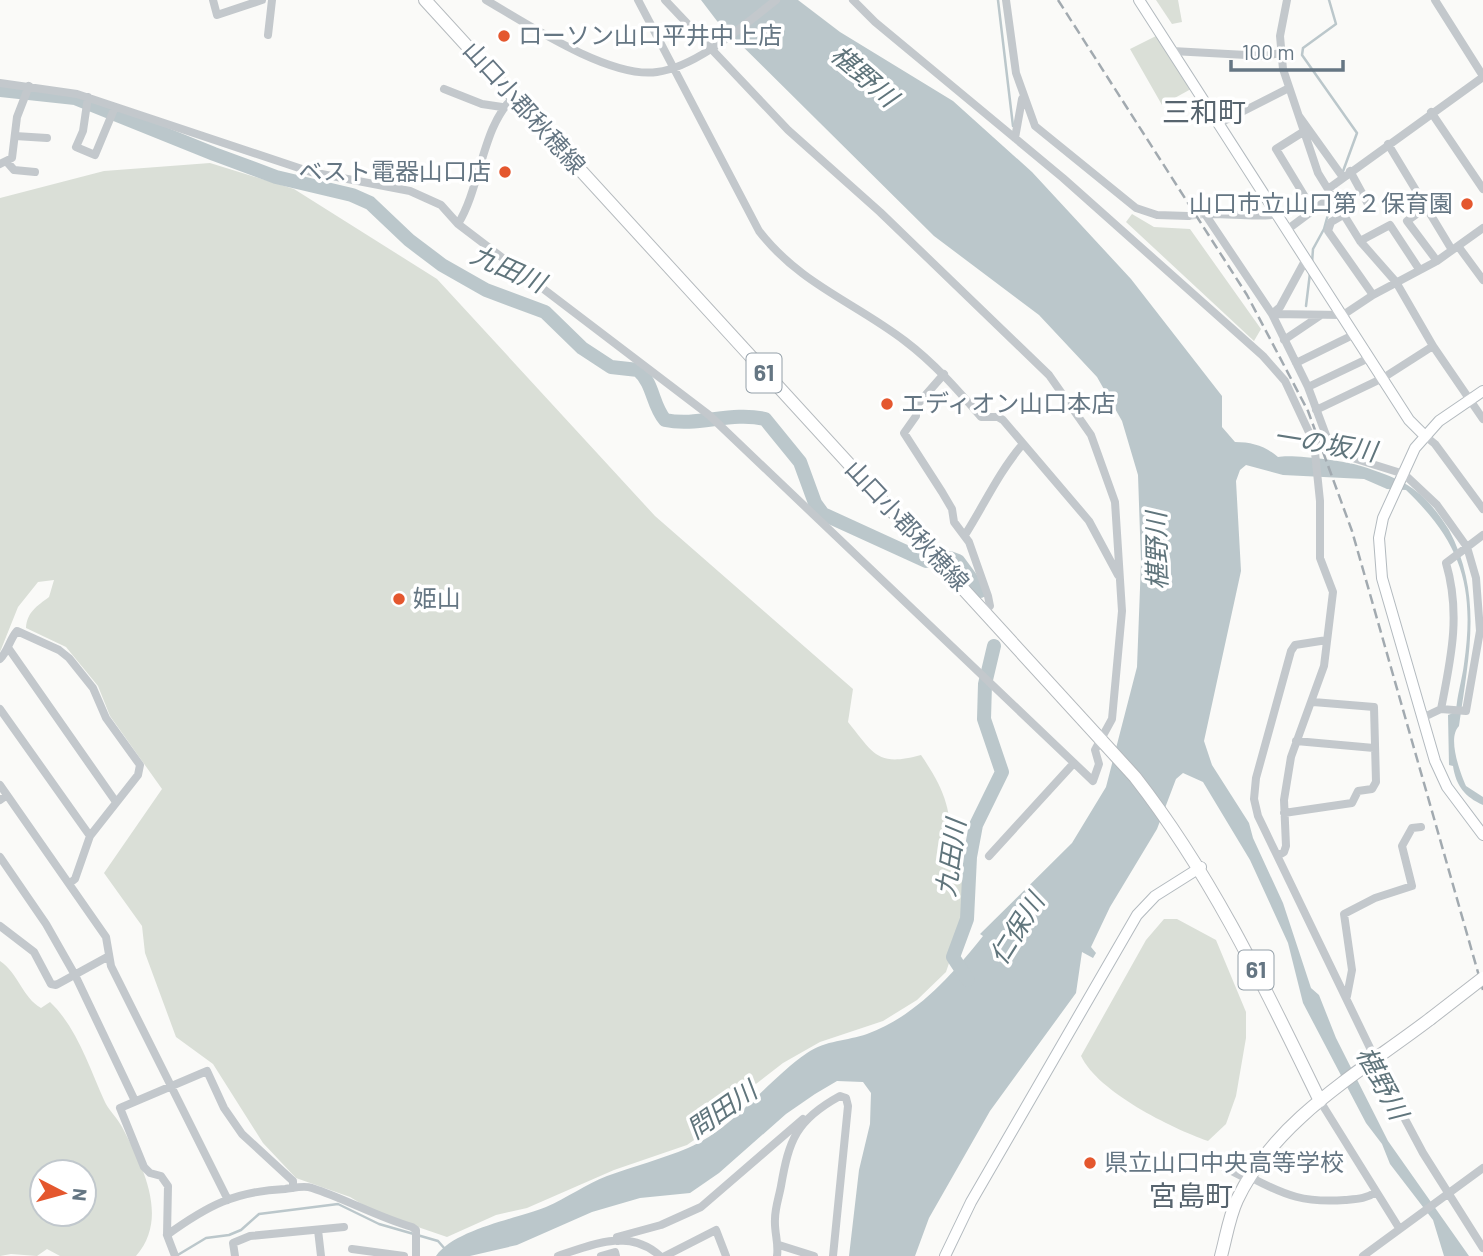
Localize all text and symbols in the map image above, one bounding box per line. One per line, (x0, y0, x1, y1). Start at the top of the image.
place label: ローソン山口平井中上店 (518, 20, 782, 49)
marker: ローソン山口平井中上店 (496, 28, 512, 44)
scale bar (1231, 28, 1343, 72)
street label: 山口小郡秋穂線 (458, 35, 592, 179)
water label: 椹野川 (825, 38, 907, 114)
text: 100 m (1242, 39, 1295, 64)
district label: 三和町 (1162, 94, 1246, 128)
place label: ベスト電器山口店 (299, 156, 491, 185)
marker: ベスト電器山口店 (497, 164, 513, 180)
place label: 山口市立山口第２保育園 (1189, 188, 1453, 217)
marker: 山口市立山口第２保育園 (1459, 196, 1475, 212)
water label: 九田川 (467, 238, 553, 299)
road number: 61 (746, 354, 782, 392)
place label: エディオン山口本店 (901, 388, 1115, 417)
marker: エディオン山口本店 (879, 396, 895, 412)
water label: 一の坂川 (1271, 419, 1382, 466)
street label: 山口小郡秋穂線 (840, 454, 976, 596)
water label: 椹野川 (1139, 509, 1172, 590)
place label: 姫山 (413, 583, 461, 612)
marker: 姫山 (391, 591, 407, 607)
water label: 九田川 (929, 814, 971, 899)
water label: 仁保川 (982, 884, 1051, 969)
road number: 61 (1238, 951, 1274, 990)
water label: 椹野川 (1351, 1041, 1417, 1127)
water label: 問田川 (680, 1072, 764, 1144)
place label: 県立山口中央高等学校 (1104, 1147, 1344, 1176)
marker: 県立山口中央高等学校 (1082, 1155, 1098, 1171)
north arrow (28, 1158, 98, 1228)
district label: 宮島町 (1149, 1178, 1233, 1212)
text: N (68, 1187, 93, 1202)

